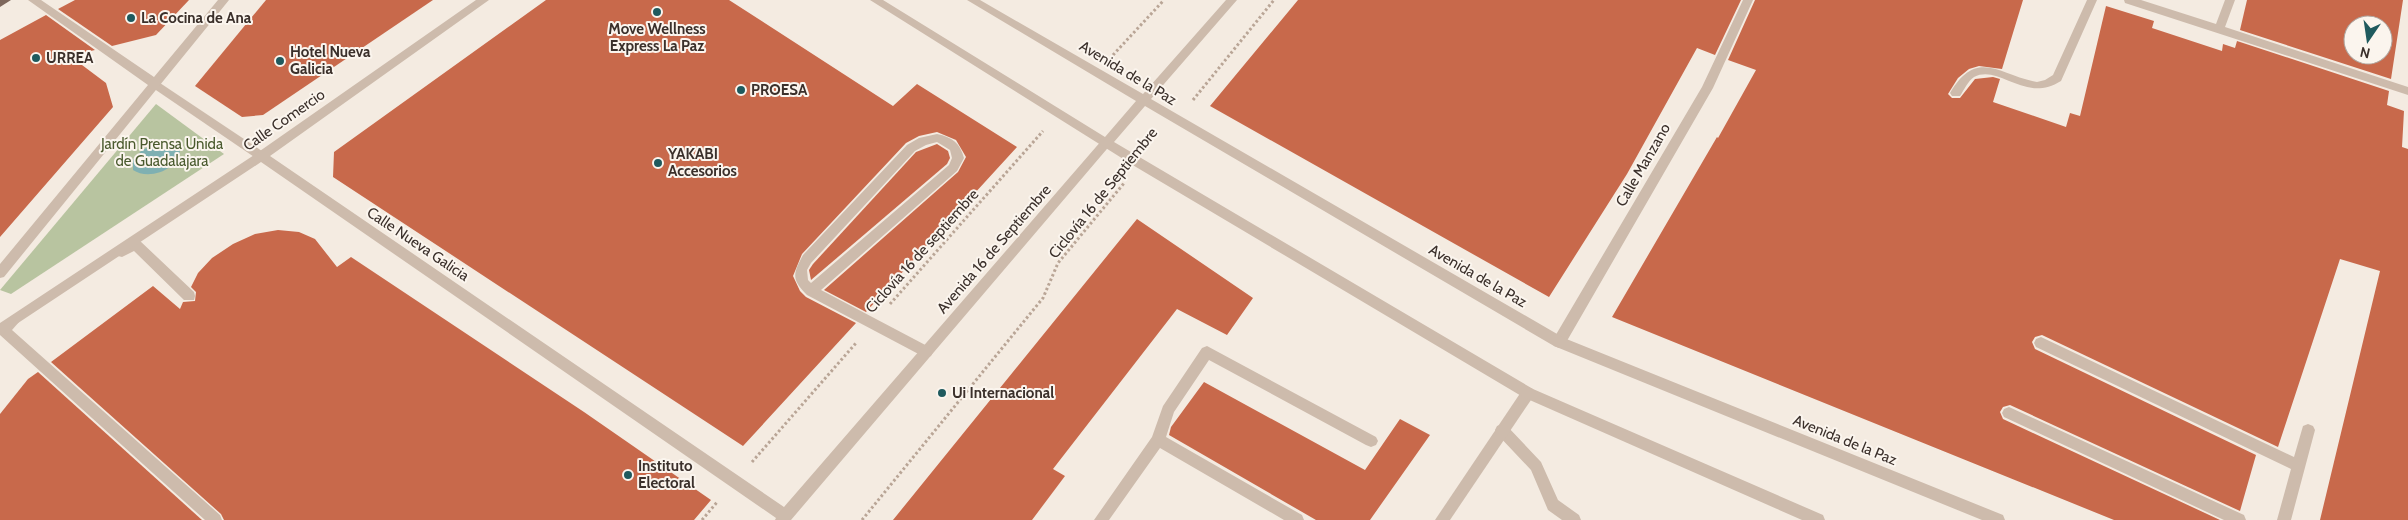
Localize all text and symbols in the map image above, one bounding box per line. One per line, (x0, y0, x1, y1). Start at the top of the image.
marker: Move Wellness Express La Paz (651, 6, 663, 18)
place label: La Cocina de Ana (141, 9, 252, 27)
marker: La Cocina de Ana (125, 12, 137, 24)
north arrow (2343, 15, 2393, 65)
place label: Move Wellness Express La Paz (608, 20, 706, 55)
street label: Avenida de la Paz (1076, 37, 1180, 109)
place label: Hotel Nueva Galicia (290, 43, 371, 78)
text: N (2358, 43, 2372, 63)
place label: URREA (46, 49, 94, 67)
marker: URREA (30, 52, 42, 64)
marker: Hotel Nueva Galicia (274, 55, 286, 67)
place label: PROESA (751, 81, 808, 99)
marker: PROESA (735, 84, 747, 96)
street label: Calle Comercio (240, 85, 328, 155)
street label: Calle Manzano (1612, 120, 1674, 210)
street label: Ciclovía 16 de Septiembre (1045, 124, 1161, 262)
park label: Jardín Prensa Unida de Guadalajara (100, 135, 224, 170)
place label: YAKABI Accesorios (667, 145, 737, 180)
marker: YAKABI Accesorios (652, 157, 664, 169)
street label: Avenida 16 de Septiembre (933, 181, 1055, 317)
street label: Ciclovía 16 de septiembre (862, 185, 983, 317)
street label: Calle Nueva Galicia (363, 203, 473, 285)
street label: Avenida de la Paz (1426, 241, 1530, 311)
place label: Ui Internacional (952, 384, 1054, 402)
marker: Ui Internacional (936, 387, 948, 399)
street label: Avenida de la Paz (1791, 411, 1899, 469)
place label: Instituto Electoral (638, 457, 695, 492)
marker: Instituto Electoral (622, 469, 634, 481)

